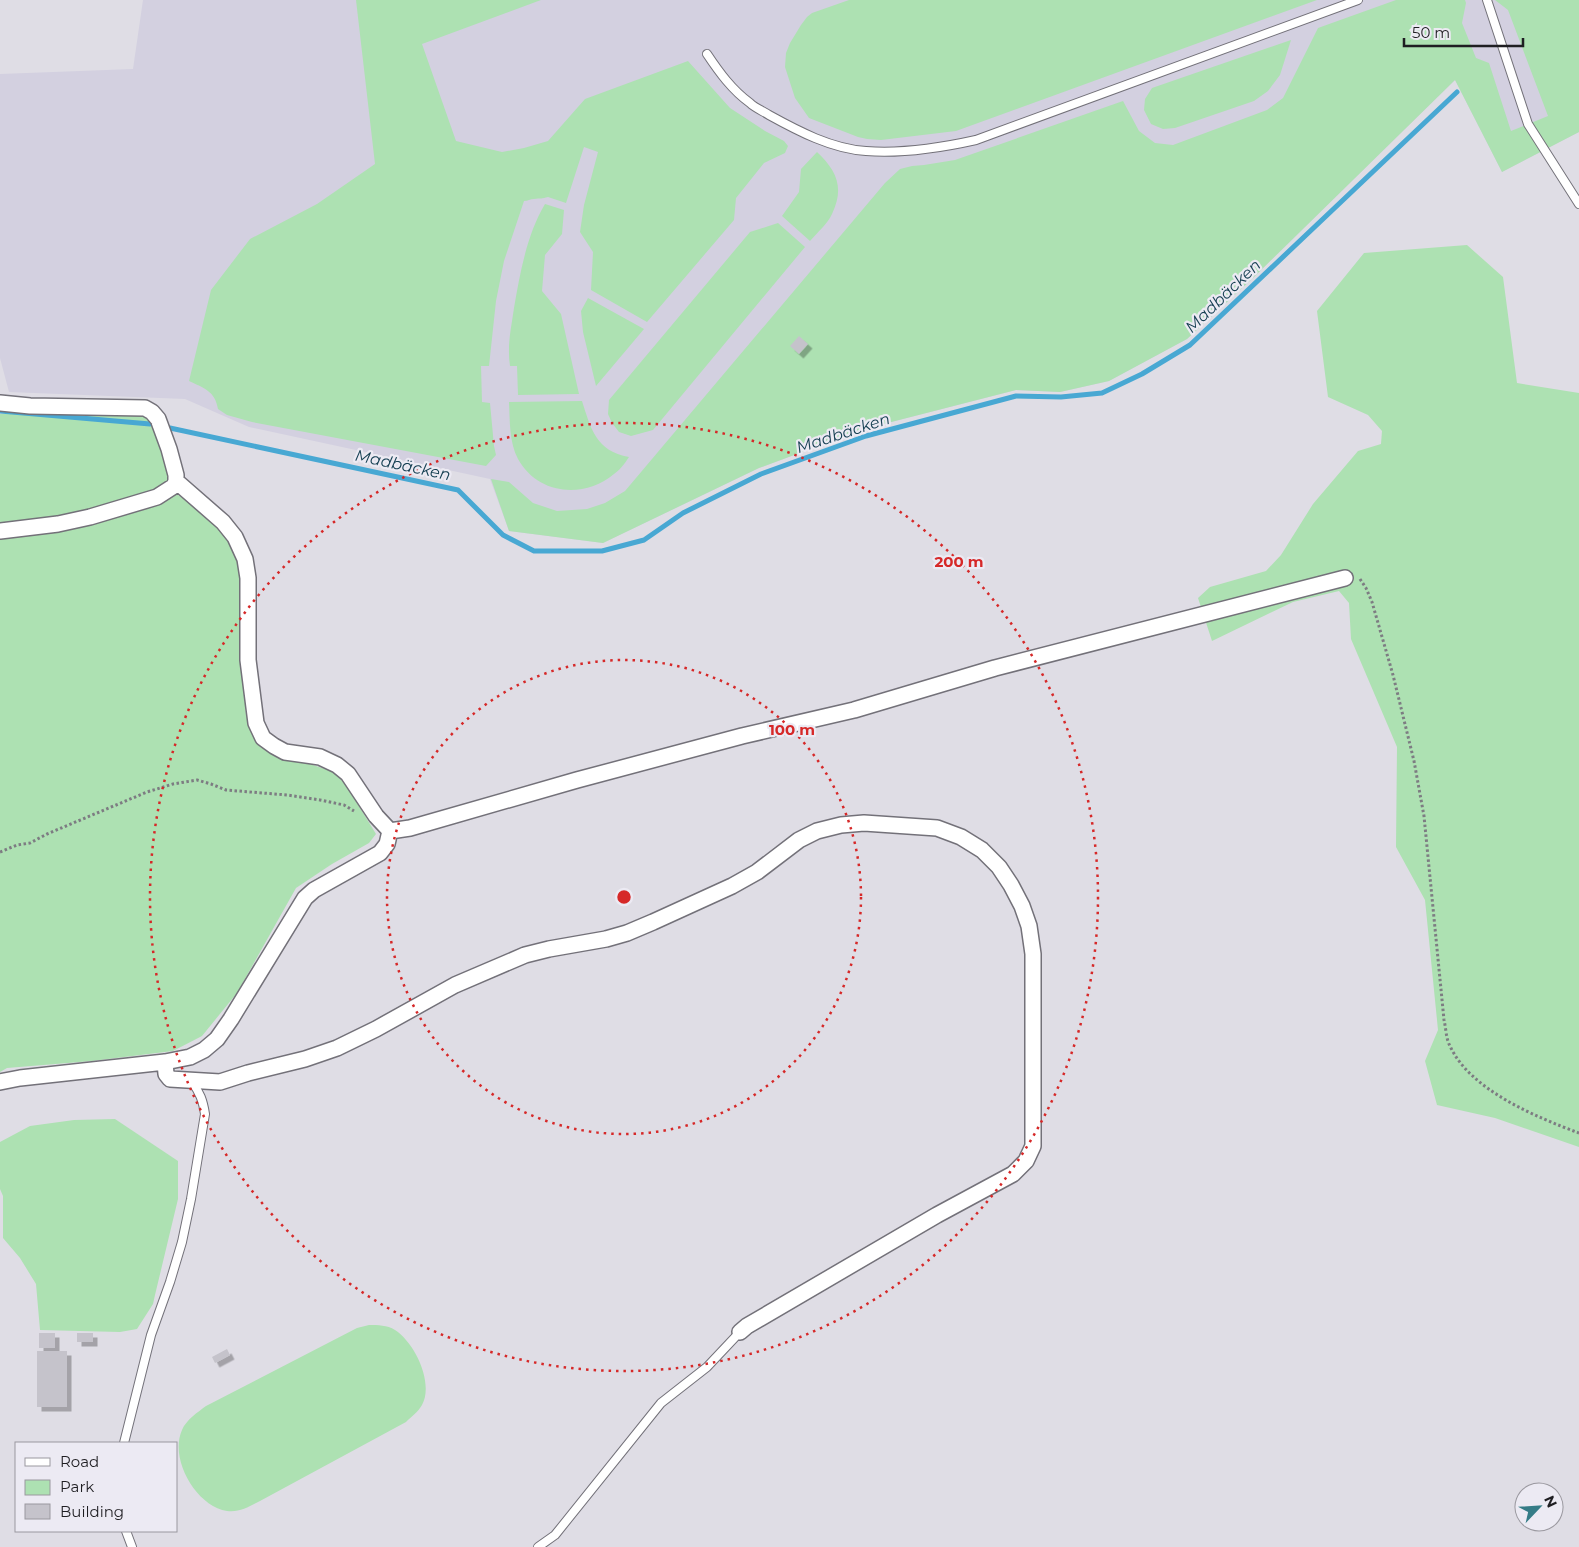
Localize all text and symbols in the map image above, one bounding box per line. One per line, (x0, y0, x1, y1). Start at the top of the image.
scale bar (1404, 15, 1523, 47)
text: 50 m (1412, 23, 1450, 42)
water label: Madbäcken (1181, 255, 1265, 337)
water label: Madbäcken (794, 409, 892, 457)
water label: Madbäcken (353, 446, 453, 484)
text: 200 m (934, 552, 984, 571)
text: 100 m (769, 720, 815, 739)
centre of rings (615, 888, 633, 906)
legend (15, 1442, 178, 1532)
text: Road (60, 1452, 99, 1471)
text: Park (60, 1477, 94, 1496)
north arrow (1514, 1482, 1564, 1532)
text: N (1540, 1493, 1561, 1510)
text: Building (60, 1502, 124, 1521)

